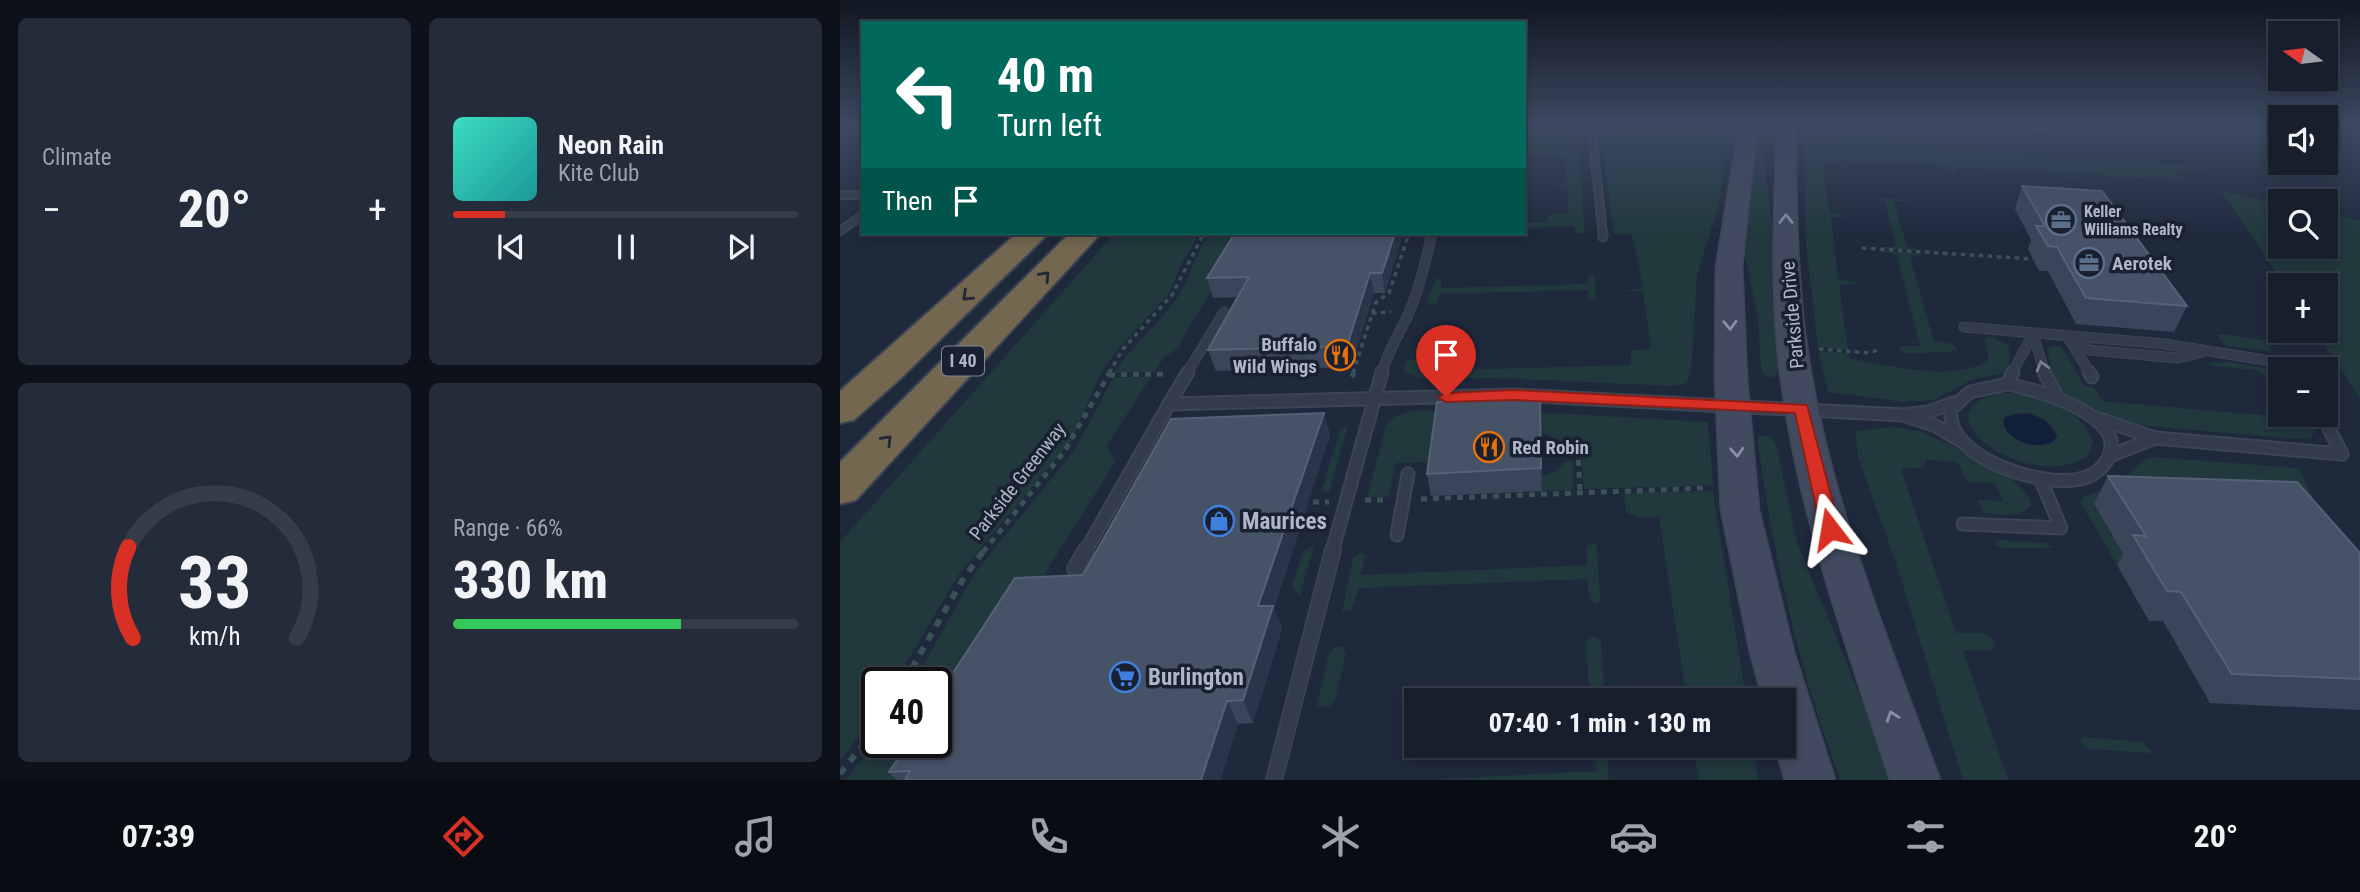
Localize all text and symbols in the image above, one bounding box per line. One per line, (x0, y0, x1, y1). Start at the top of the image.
north arrow (2268, 21, 2338, 91)
map controls (2268, 21, 2338, 427)
text: 40 m (997, 47, 1094, 104)
icon: left (882, 49, 973, 140)
button: sound (2268, 105, 2338, 175)
text: Turn left (997, 106, 1102, 144)
text: Neon Rain (558, 130, 664, 160)
text: Climate (42, 144, 112, 171)
text: Kite Club (558, 160, 639, 187)
text: 20° (178, 179, 251, 240)
icon: arrive (947, 182, 985, 220)
text: Then (882, 186, 933, 216)
text: − (42, 188, 61, 232)
text: + (368, 188, 387, 232)
button: search (2268, 189, 2338, 259)
place label: Keller Williams Realty (2084, 202, 2183, 239)
office icon: Keller Williams Realty (2044, 203, 2078, 237)
one-way arrow (1778, 213, 1794, 223)
icon: previous (492, 228, 530, 266)
icon: pause (607, 228, 645, 266)
icon: next (722, 228, 760, 266)
office icon: Aerotek (2072, 246, 2106, 280)
place label: Aerotek (2112, 252, 2173, 275)
street label: Parkside Drive (1776, 260, 1809, 370)
one-way arrow (1036, 271, 1049, 284)
button: + (2268, 273, 2338, 343)
one-way arrow (962, 288, 975, 301)
one-way arrow (1722, 321, 1738, 331)
pin (1416, 325, 1476, 397)
place label: Buffalo Wild Wings (1233, 333, 1317, 378)
icon: arrive (1427, 336, 1465, 374)
restaurant icon: Buffalo Wild Wings (1323, 338, 1357, 372)
road number: I 40 (942, 346, 984, 376)
button: − (2268, 357, 2338, 427)
one-way arrow (2036, 360, 2051, 372)
street label: Parkside Greenway (964, 418, 1070, 545)
restaurant icon: Red Robin (1472, 430, 1506, 464)
one-way arrow (879, 435, 892, 448)
place label: Red Robin (1512, 436, 1589, 459)
one-way arrow (1729, 447, 1744, 458)
position arrow (1793, 492, 1867, 566)
shop icon: Maurices (1202, 504, 1236, 538)
place label: Maurices (1242, 508, 1327, 535)
text: Range · 66% (453, 515, 563, 542)
text: 33 (178, 541, 251, 627)
text: 330 km (453, 550, 608, 611)
text: km/h (189, 622, 240, 651)
supermarket icon: Burlington (1108, 660, 1142, 694)
place label: Burlington (1148, 664, 1244, 691)
speed limit sign: 40 (861, 667, 952, 758)
text: 07:40 · 1 min · 130 m (1489, 708, 1711, 738)
one-way arrow (1886, 710, 1900, 722)
icon: directions (439, 812, 488, 861)
icon: music (731, 812, 780, 861)
icon: phone (1024, 812, 1073, 861)
icon: climate (1316, 812, 1365, 861)
icon: car (1609, 812, 1658, 861)
icon: filters (1901, 812, 1950, 861)
text: 07:39 (122, 817, 195, 855)
text: 20° (2193, 817, 2238, 855)

